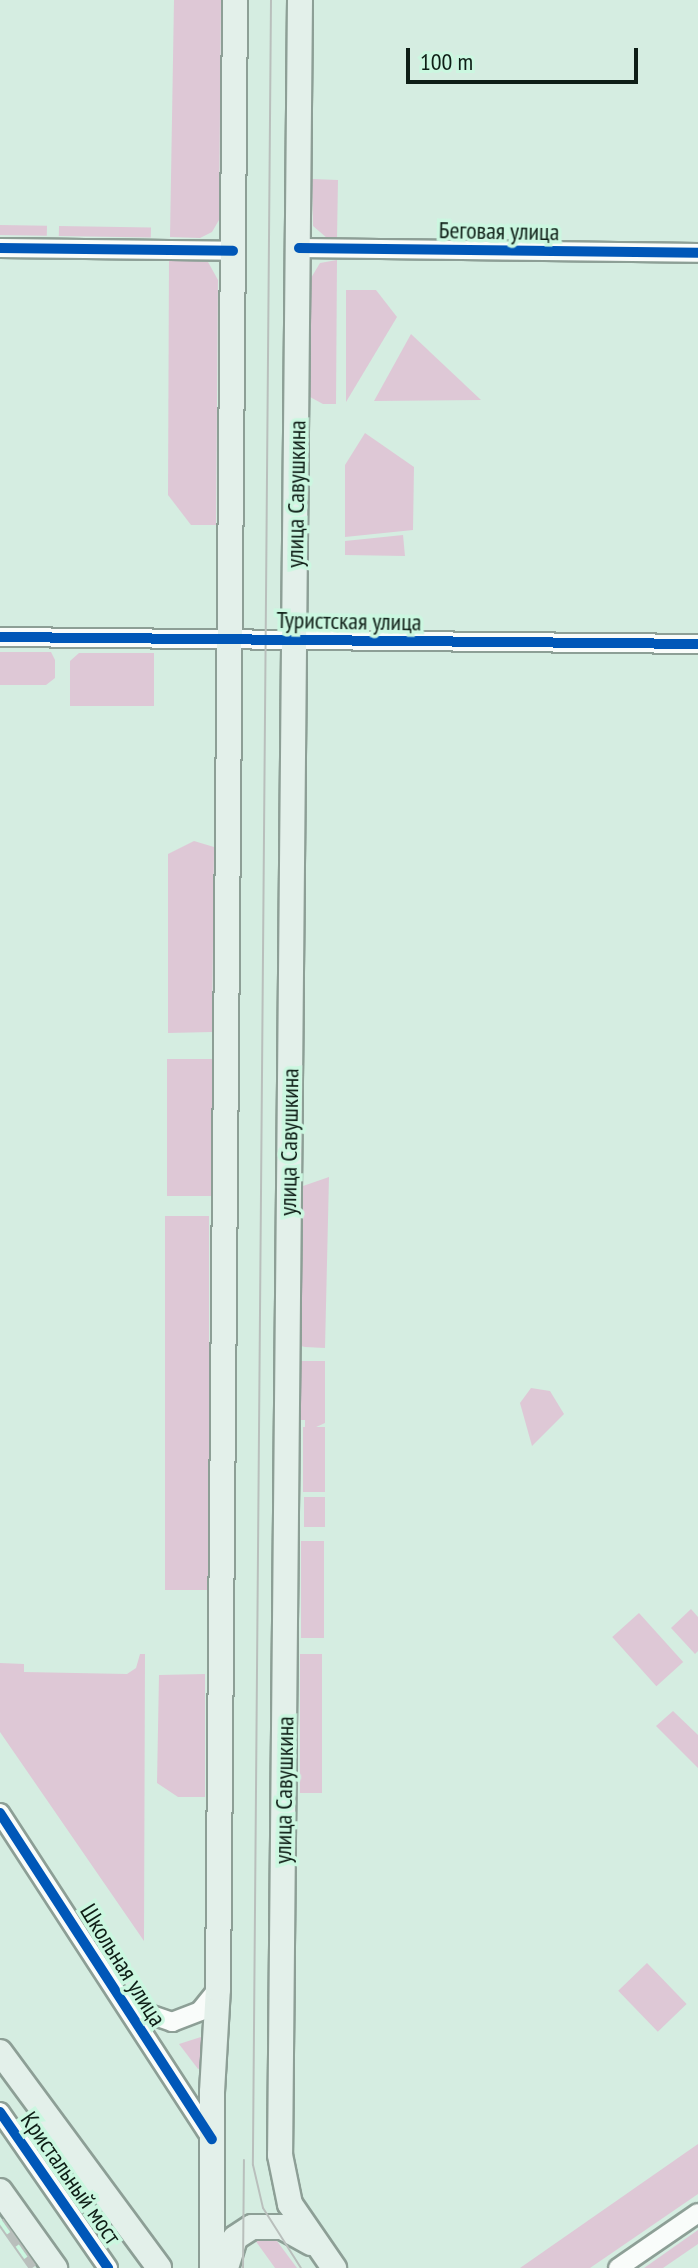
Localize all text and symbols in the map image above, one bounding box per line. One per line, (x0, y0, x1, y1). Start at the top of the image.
scale bar (410, 32, 642, 82)
text: 100 m (420, 46, 473, 77)
street label: Беговая улица (438, 216, 560, 246)
street label: улица Савушкина (280, 420, 312, 568)
street label: Туристская улица (276, 605, 422, 637)
street label: улица Савушкина (273, 1068, 305, 1216)
street label: улица Савушкина (268, 1716, 300, 1864)
street label: Школьная улица (74, 1899, 172, 2031)
street label: Кристальный мост (15, 2106, 127, 2250)

